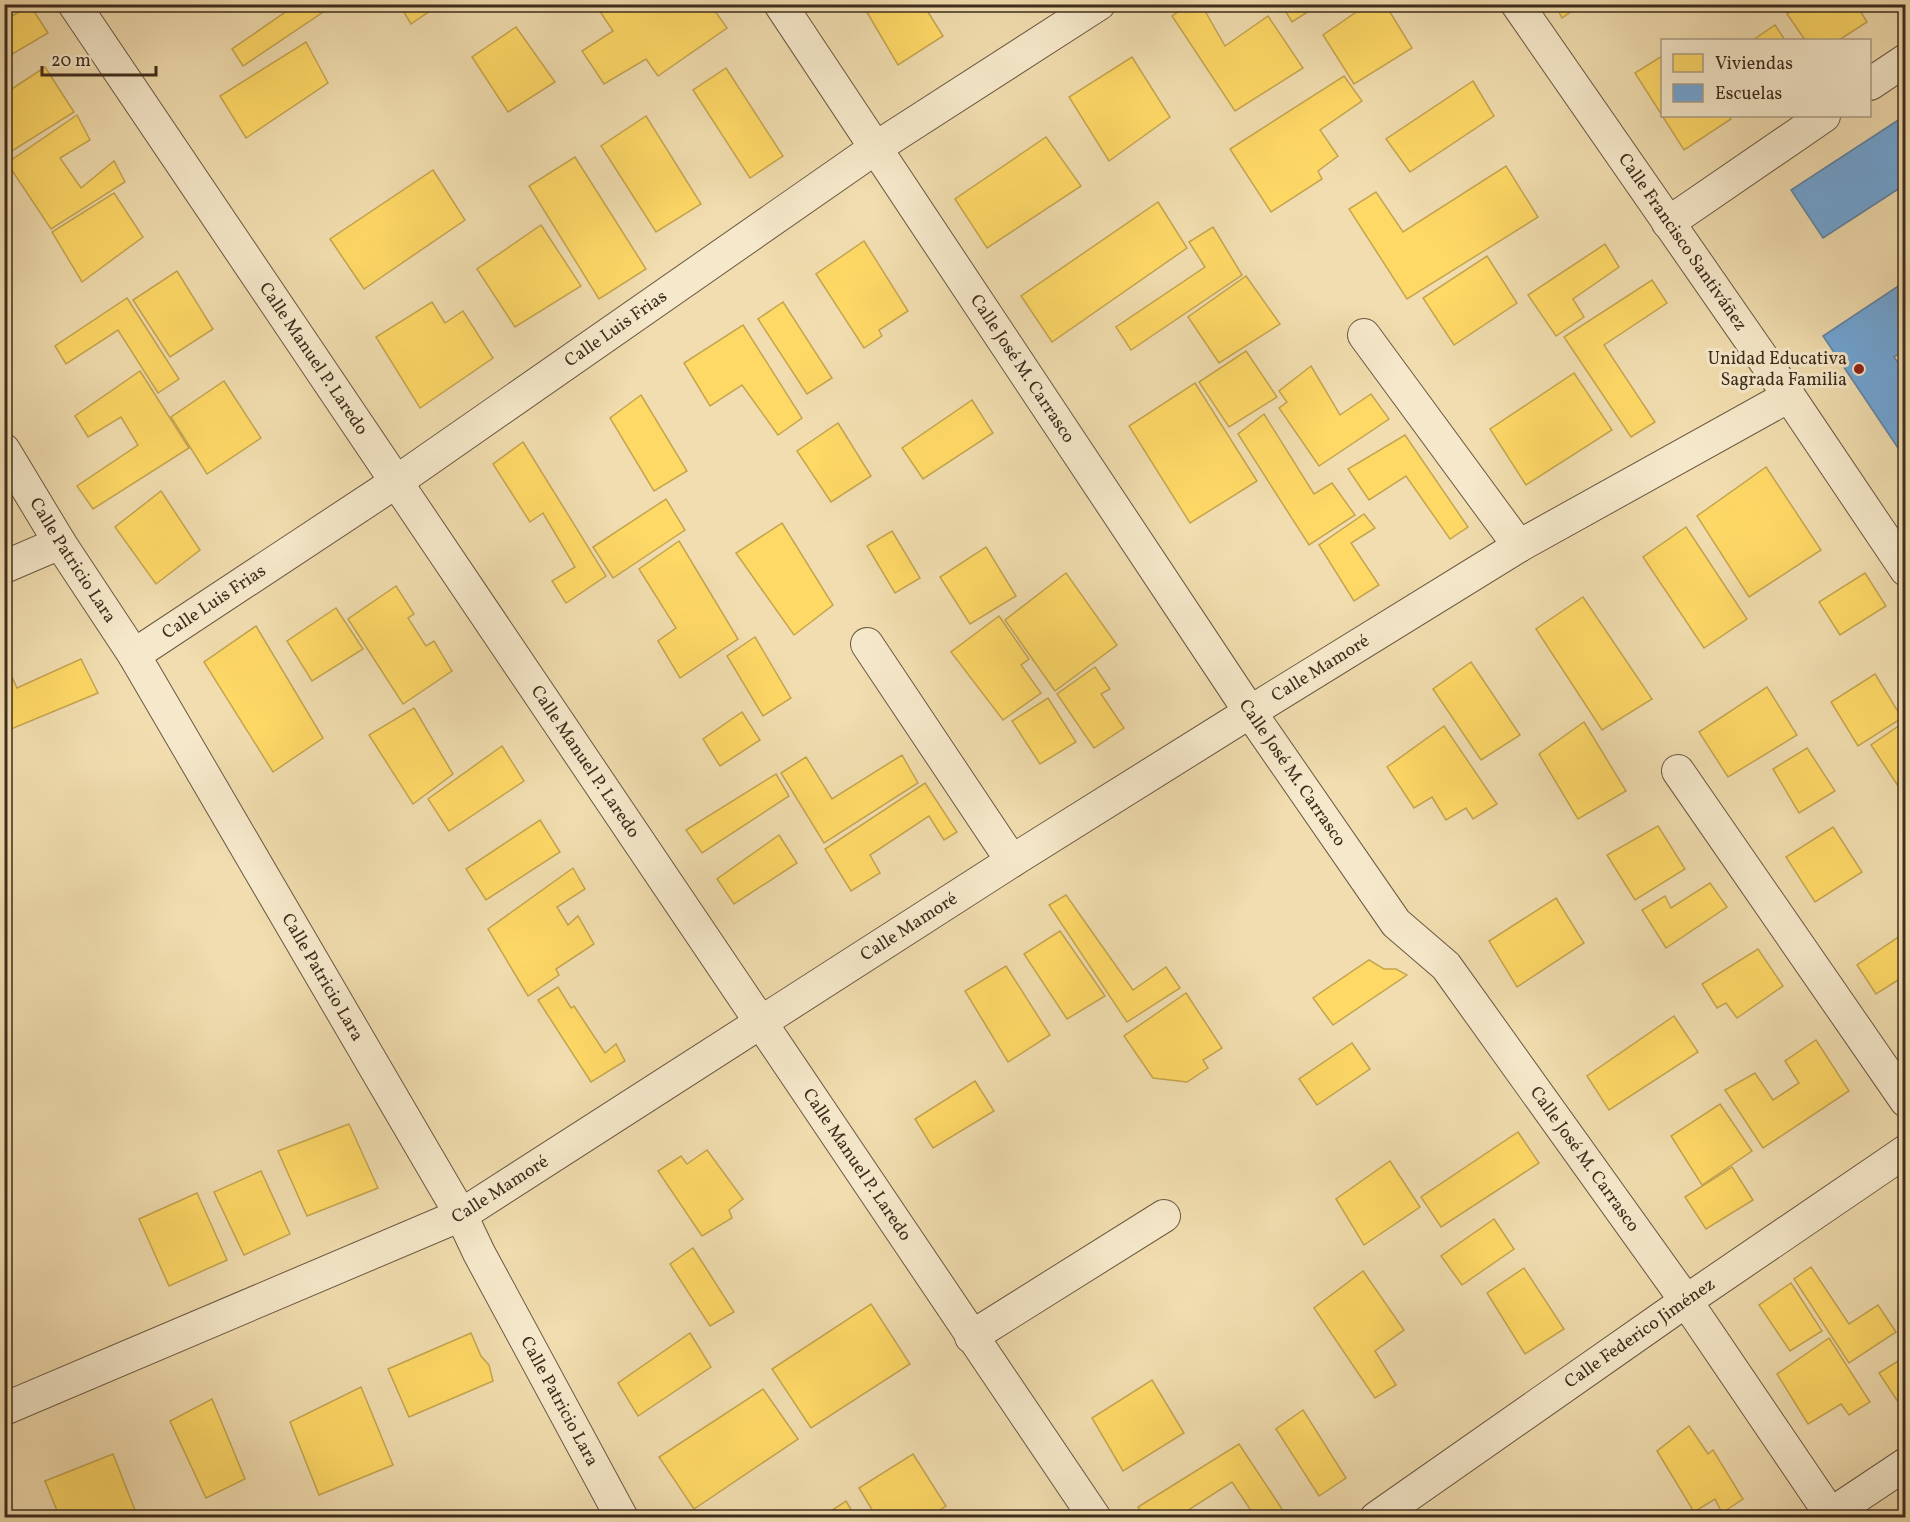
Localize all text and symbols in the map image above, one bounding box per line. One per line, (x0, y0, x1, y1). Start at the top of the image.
scale bar (42, 39, 156, 77)
legend (1661, 39, 1871, 117)
text: 20 m (51, 49, 91, 74)
text: Viviendas (1715, 52, 1793, 77)
text: Escuelas (1715, 82, 1782, 107)
street label: Calle Francisco Santiváñez (1612, 148, 1753, 336)
street label: Calle Manuel P. Laredo (253, 278, 374, 440)
street label: Calle Luis Frias (560, 284, 672, 373)
street label: Calle José M. Carrasco (964, 290, 1081, 448)
place label: Unidad Educativa Sagrada Familia (1708, 347, 1847, 393)
marker: Unidad Educativa Sagrada Familia (1852, 362, 1866, 376)
street label: Calle Patricio Lara (23, 493, 122, 628)
street label: Calle Luis Frias (157, 559, 271, 646)
street label: Calle Mamoré (1267, 629, 1374, 708)
street label: Calle Manuel P. Laredo (525, 680, 646, 843)
street label: Calle José M. Carrasco (1233, 694, 1352, 852)
street label: Calle Mamoré (856, 887, 962, 968)
street label: Calle Patricio Lara (275, 909, 369, 1046)
street label: Calle José M. Carrasco (1524, 1081, 1645, 1237)
street label: Calle Manuel P. Laredo (796, 1083, 917, 1246)
street label: Calle Mamoré (448, 1149, 554, 1230)
street label: Calle Federico Jiménez (1560, 1272, 1720, 1395)
street label: Calle Patricio Lara (514, 1332, 604, 1471)

